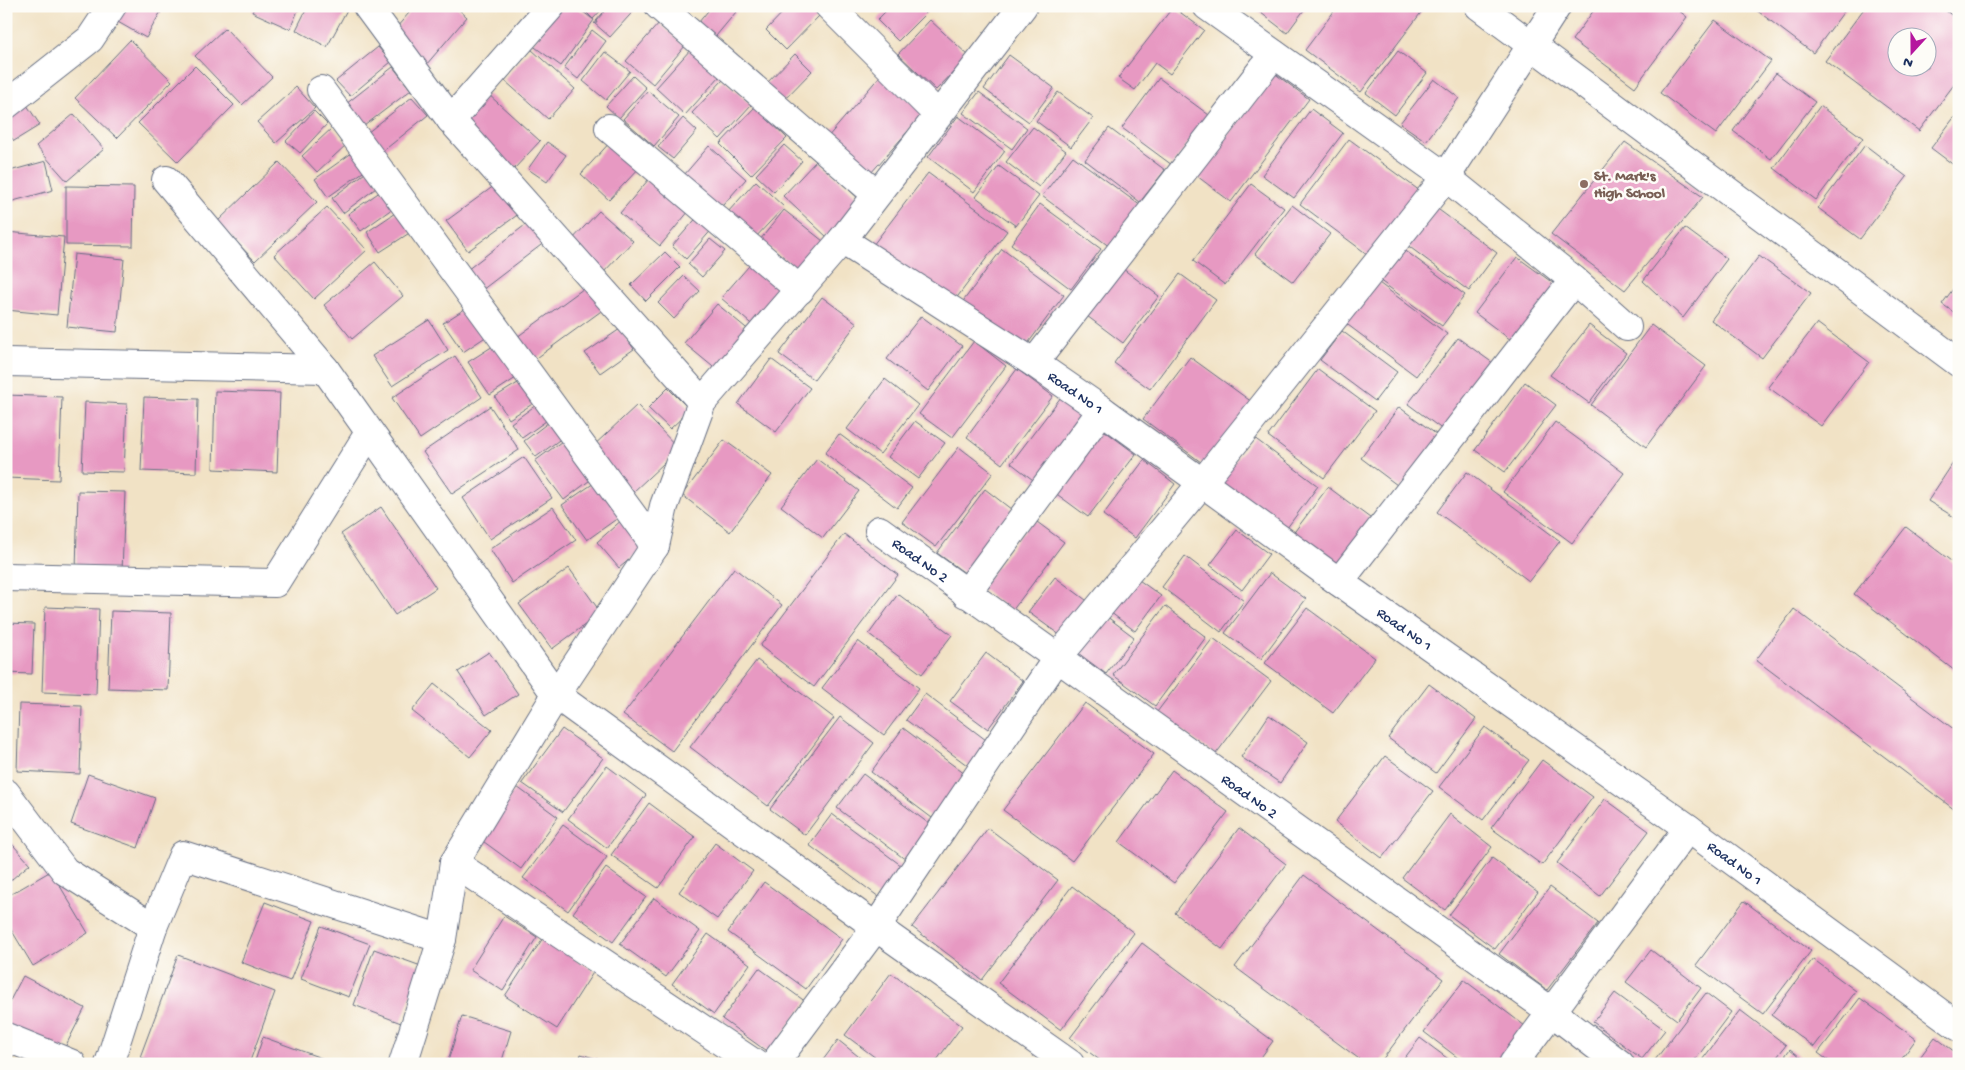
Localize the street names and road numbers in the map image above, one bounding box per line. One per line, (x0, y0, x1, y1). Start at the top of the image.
street label: Road No 1 (1044, 368, 1106, 419)
street label: Road No 2 (888, 535, 951, 588)
street label: Road No 1 (1372, 604, 1435, 656)
street label: Road No 2 (1217, 771, 1280, 823)
street label: Road No 1 (1703, 838, 1765, 890)

